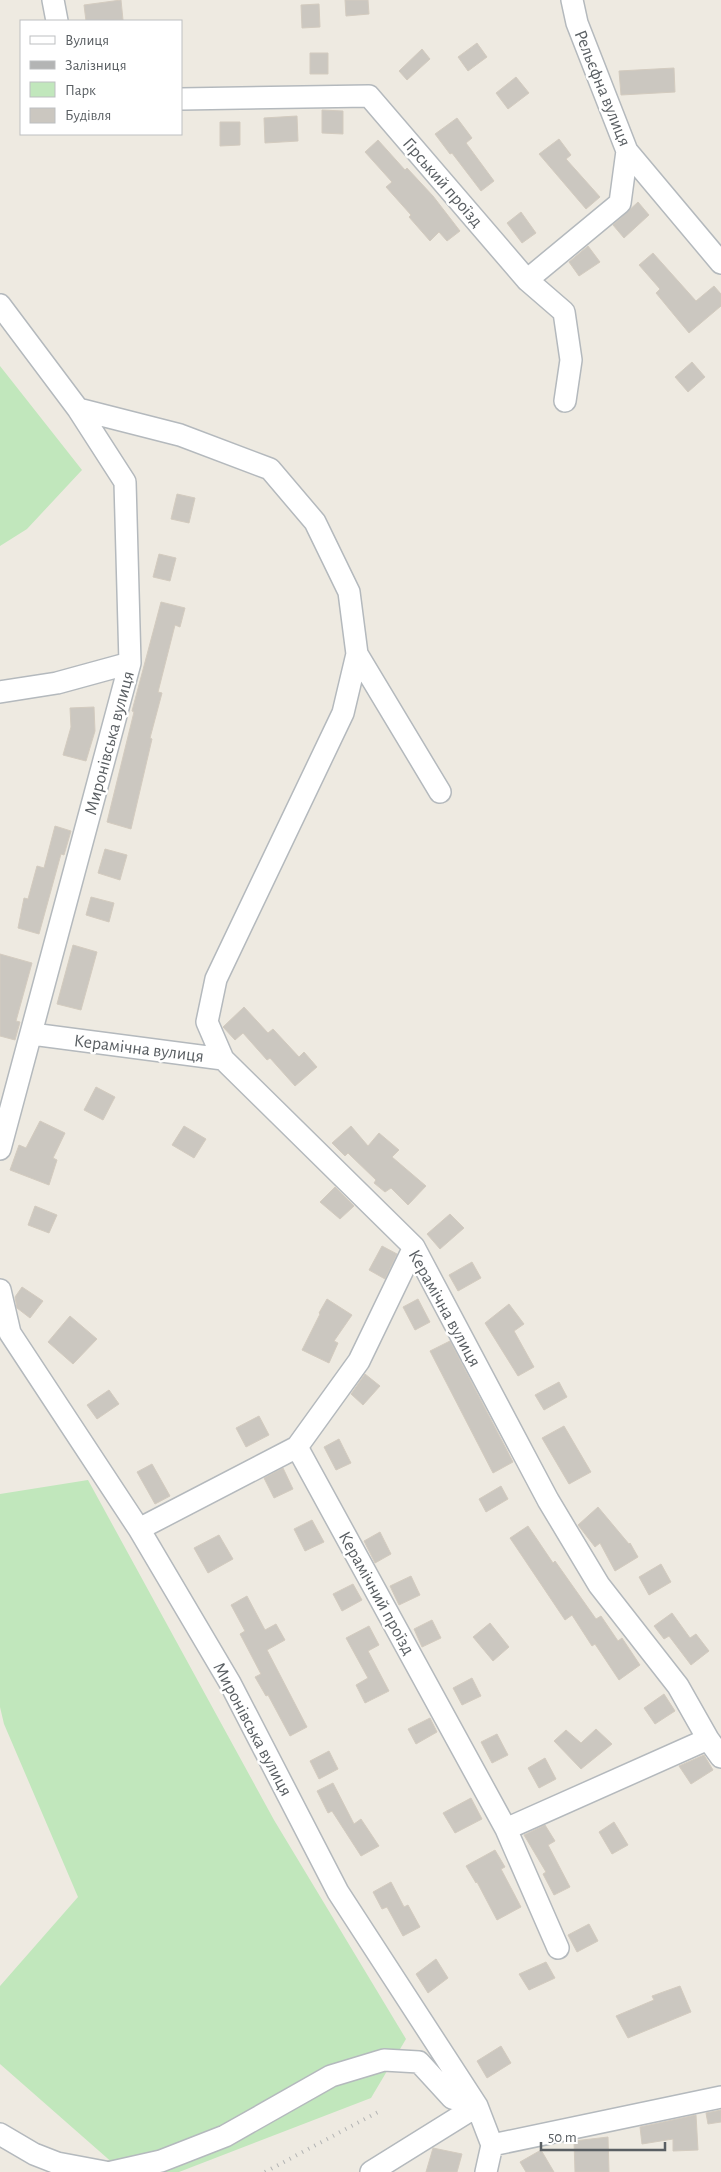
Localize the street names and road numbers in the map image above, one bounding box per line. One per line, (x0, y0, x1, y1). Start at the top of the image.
street label: Рельєфна вулиця (571, 28, 634, 149)
street label: Гірський проїзд (399, 134, 486, 231)
street label: Миронівська вулиця (82, 669, 138, 817)
street label: Керамічна вулиця (73, 1032, 205, 1066)
street label: Керамічна вулиця (405, 1247, 484, 1370)
street label: Керамічний проїзд (335, 1529, 417, 1658)
street label: Миронівська вулиця (209, 1660, 295, 1799)

